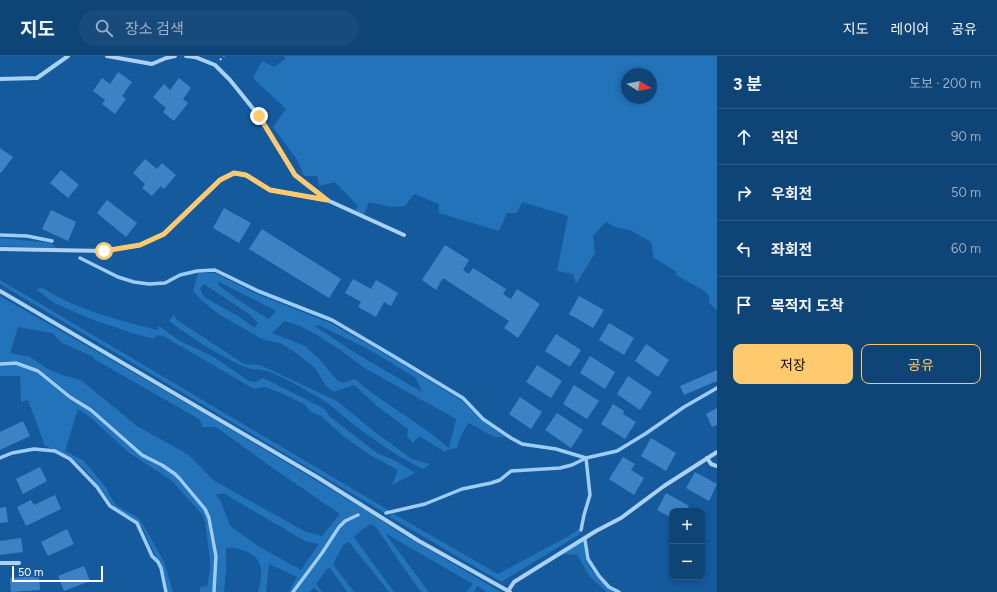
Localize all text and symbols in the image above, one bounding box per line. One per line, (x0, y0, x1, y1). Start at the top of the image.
search box (79, 10, 359, 46)
icon: search (93, 17, 115, 39)
text: 지도 (20, 18, 55, 41)
text: 장소 검색 (125, 20, 184, 38)
text: 지도 (843, 21, 869, 38)
text: 레이어 (891, 21, 929, 38)
text: 공유 (951, 21, 977, 38)
north arrow (621, 68, 657, 104)
text: 3 분 (733, 74, 762, 94)
text: 도보 · 200 m (909, 76, 981, 91)
route end (250, 107, 268, 125)
icon: ahead (733, 126, 755, 148)
text: 직진 (771, 129, 799, 147)
text: 90 m (951, 129, 981, 144)
icon: right (733, 182, 755, 204)
text: 우회전 (771, 185, 812, 203)
text: 50 m (951, 185, 981, 200)
icon: left (733, 238, 755, 260)
text: 좌회전 (771, 241, 812, 259)
text: 60 m (951, 241, 981, 256)
route start (95, 242, 113, 260)
icon: arrive (733, 294, 755, 316)
text: 목적지 도착 (771, 297, 844, 315)
button: 저장 (733, 344, 853, 384)
button: 공유 (861, 344, 981, 384)
map controls (669, 508, 705, 580)
button: + (669, 508, 705, 544)
button: − (669, 544, 705, 580)
scale bar (12, 564, 103, 583)
text: 50 m (18, 566, 43, 579)

